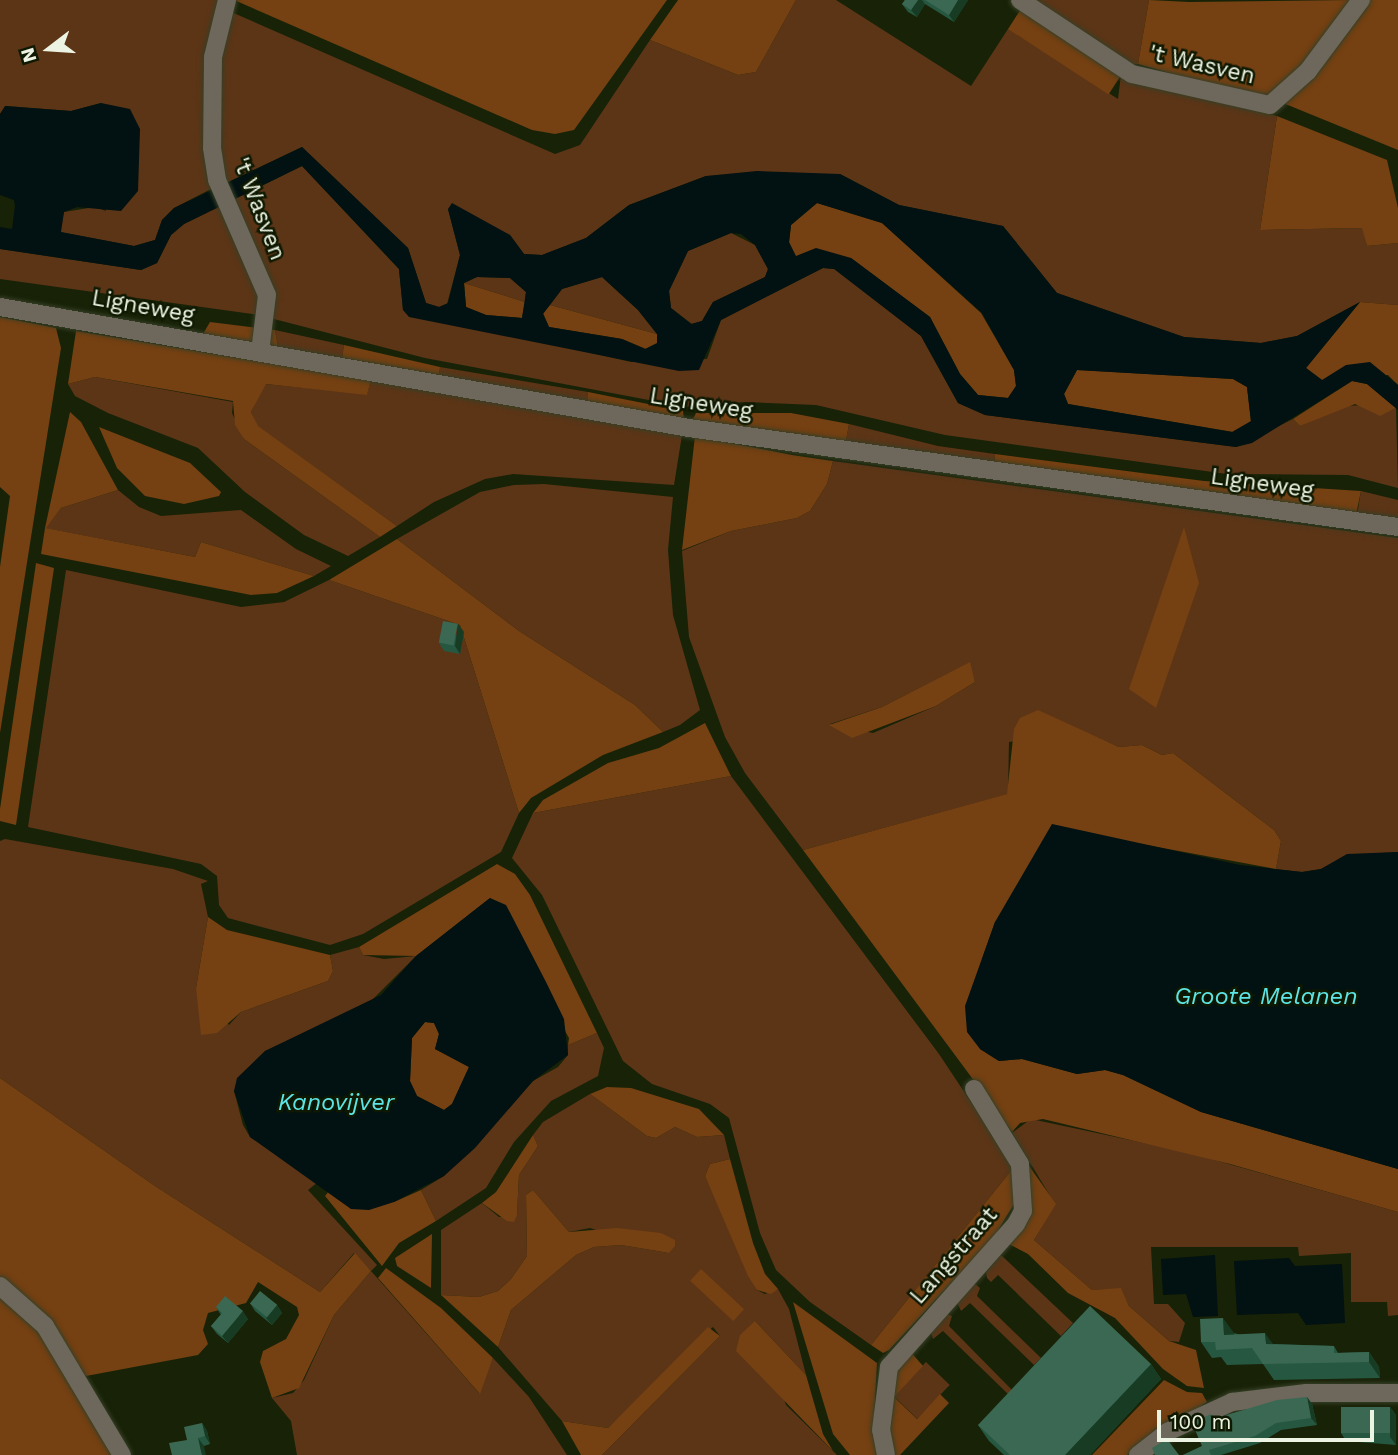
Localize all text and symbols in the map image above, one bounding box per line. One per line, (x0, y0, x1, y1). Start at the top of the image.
north arrow (14, 14, 84, 84)
street label: 't Wasven (1146, 39, 1258, 91)
text: N (15, 45, 41, 65)
street label: 't Wasven (227, 153, 291, 265)
street label: Ligneweg (90, 284, 196, 330)
street label: Ligneweg (648, 382, 754, 426)
street label: Ligneweg (1209, 463, 1315, 505)
water label: Groote Melanen (1174, 983, 1358, 1011)
water label: Kanovijver (278, 1089, 394, 1117)
street label: Langstraat (904, 1202, 1004, 1310)
scale bar (1160, 1396, 1377, 1440)
text: 100 m (1170, 1409, 1232, 1434)

